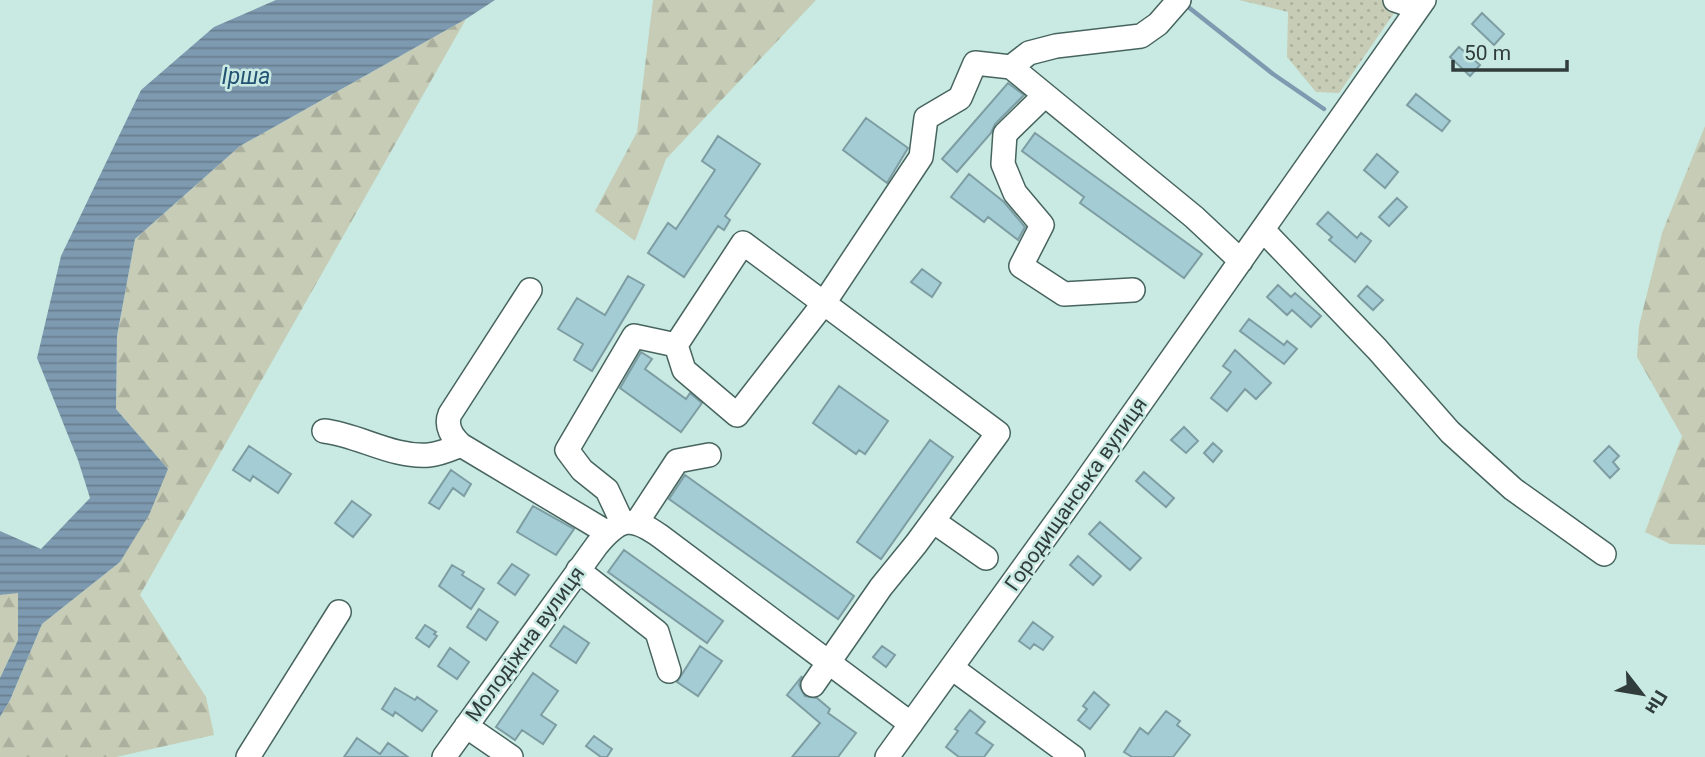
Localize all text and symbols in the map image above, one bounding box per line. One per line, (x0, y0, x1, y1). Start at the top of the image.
scale bar (1453, 28, 1567, 72)
text: 50 m (1464, 41, 1511, 65)
water label: Ірша (222, 63, 270, 90)
street label: Городищанська вулиця (1000, 393, 1152, 595)
street label: Молодіжна вулиця (461, 562, 589, 726)
north arrow (1607, 659, 1677, 729)
text: Пн (1640, 686, 1672, 719)

